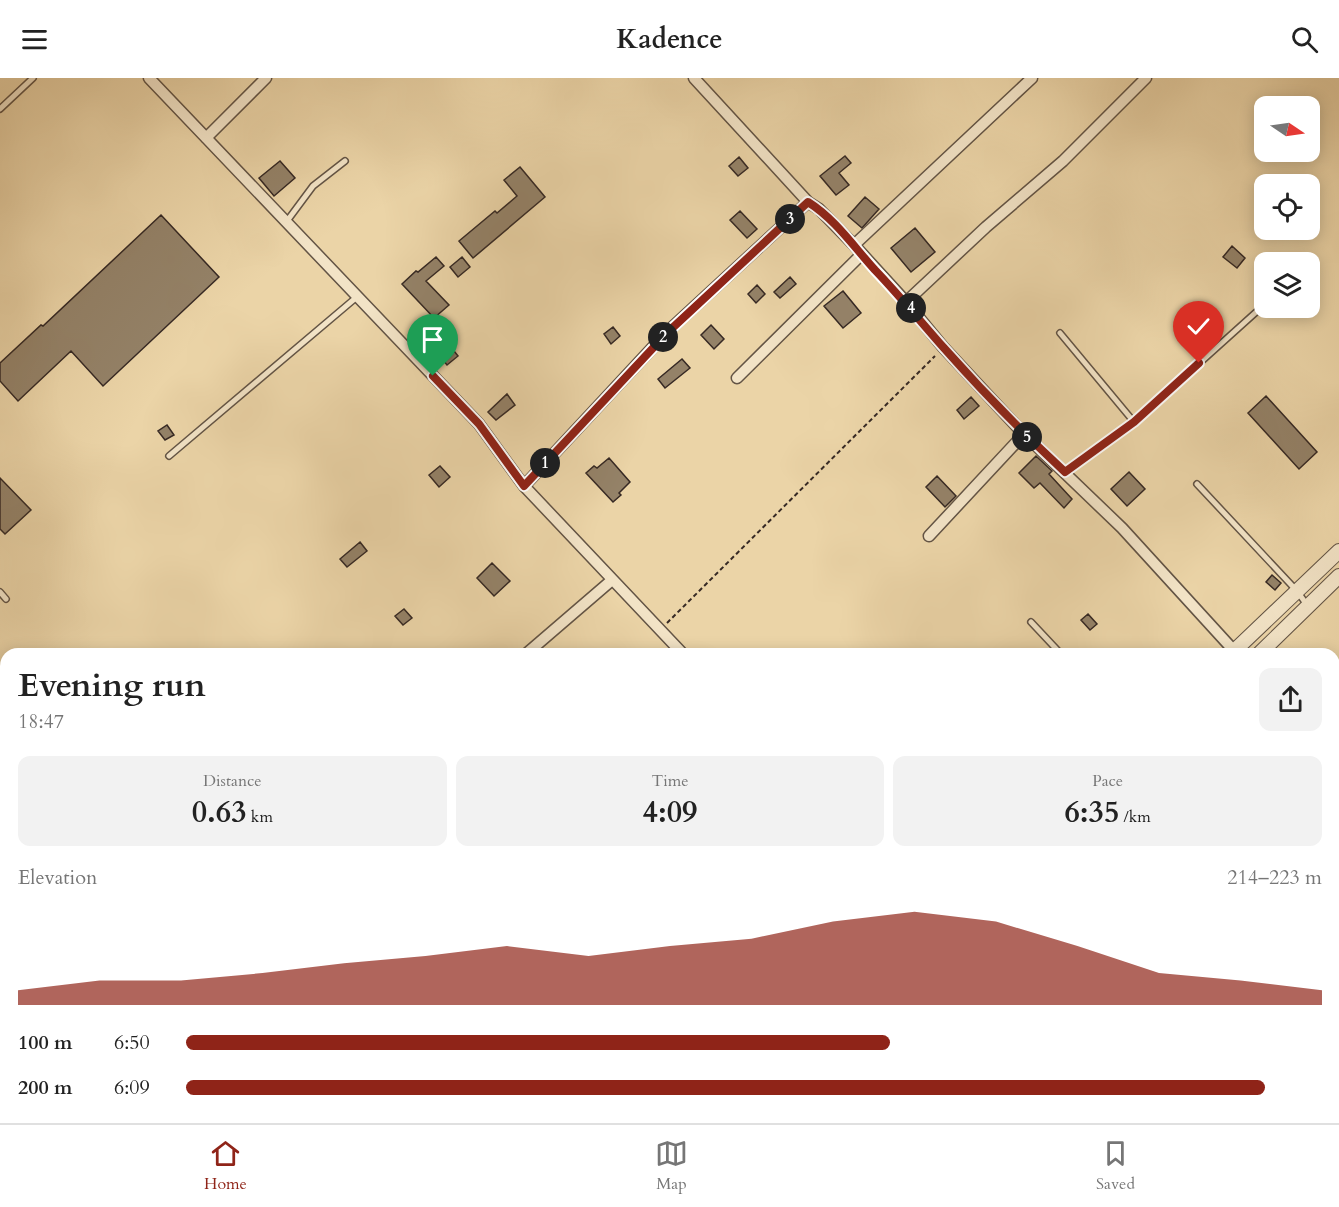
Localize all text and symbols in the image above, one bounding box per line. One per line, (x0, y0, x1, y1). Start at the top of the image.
text: Kadence (616, 21, 723, 58)
icon: menu (18, 23, 51, 56)
icon: search (1288, 23, 1321, 56)
north arrow (1254, 96, 1320, 162)
map controls (1254, 96, 1320, 318)
button: locate (1254, 174, 1320, 240)
pin: 3 (775, 204, 805, 234)
text: 3 (786, 208, 794, 230)
button: layers (1254, 252, 1320, 318)
pin: 4 (896, 293, 926, 323)
text: 4 (907, 297, 915, 319)
pin (1173, 301, 1224, 363)
icon: check (1182, 310, 1215, 343)
pin (407, 314, 458, 376)
pin: 2 (648, 322, 678, 352)
icon: arrive (416, 323, 449, 356)
text: 2 (659, 326, 667, 348)
pin: 5 (1012, 422, 1042, 452)
text: 5 (1023, 426, 1031, 448)
pin: 1 (530, 448, 560, 478)
text: 1 (541, 452, 549, 474)
text: Evening run (18, 663, 206, 708)
button: share (1259, 668, 1322, 731)
text: 18:47 (18, 708, 64, 735)
text: Distance (203, 770, 262, 792)
text: Time (651, 770, 689, 792)
text: Pace (1092, 770, 1123, 792)
text: 0.63 (192, 792, 247, 833)
text: 4:09 (643, 792, 697, 833)
text: 6:35 (1064, 792, 1119, 833)
text: km (247, 806, 273, 828)
text: /km (1119, 806, 1151, 828)
text: Elevation (18, 864, 97, 891)
text: 214–223 m (1227, 864, 1322, 891)
text: 100 m (18, 1029, 73, 1056)
text: 6:50 (114, 1029, 150, 1056)
text: 200 m (18, 1074, 73, 1101)
text: 6:09 (114, 1074, 150, 1101)
tab: Home (204, 1137, 247, 1195)
tab: Map (655, 1137, 688, 1195)
tab: Saved (1096, 1137, 1135, 1195)

